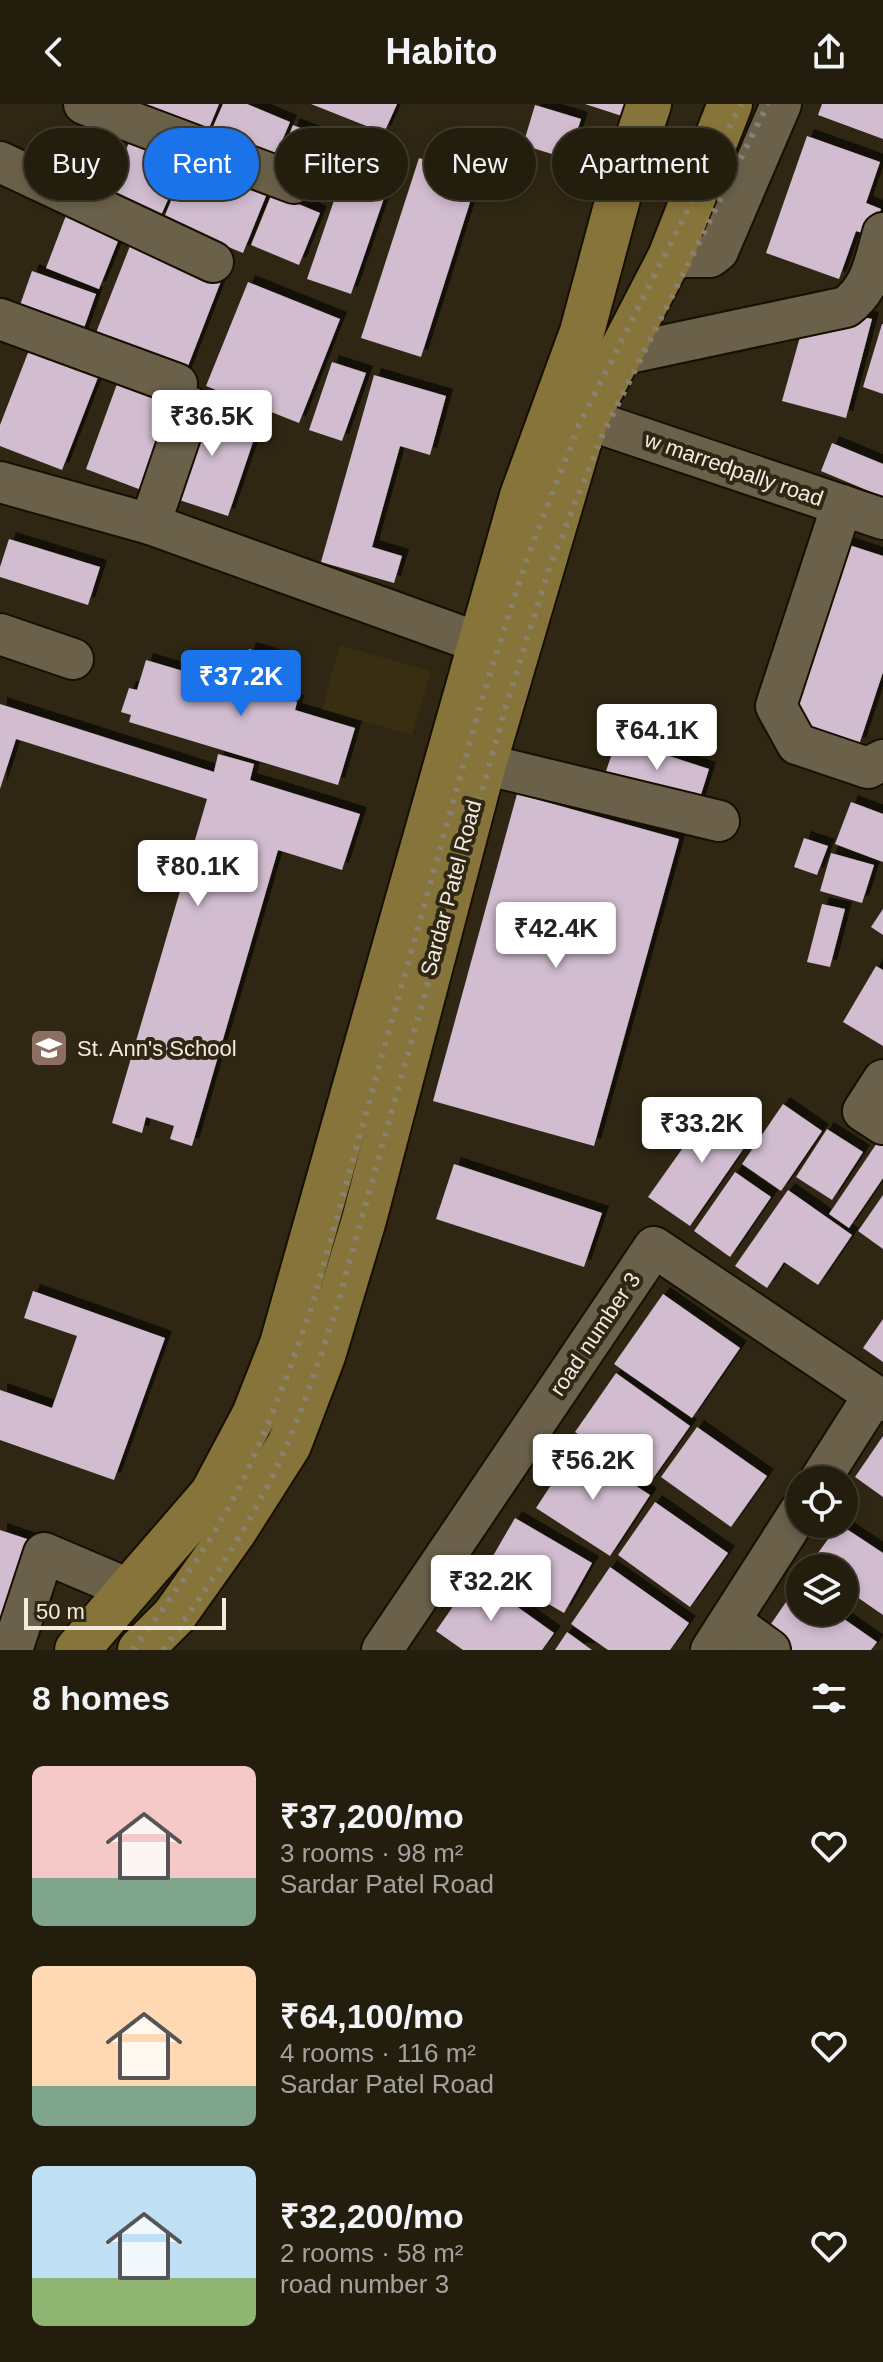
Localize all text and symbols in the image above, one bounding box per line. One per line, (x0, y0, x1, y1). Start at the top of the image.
icon: back (32, 30, 76, 74)
icon: share (807, 30, 851, 74)
text: Habito (386, 31, 498, 72)
chip: Buy (24, 128, 128, 200)
chip: Rent (144, 128, 259, 200)
chip: Filters (275, 128, 408, 200)
chip: New (424, 128, 536, 200)
chip: Apartment (552, 128, 737, 200)
pin: ₹36.5K (147, 390, 277, 458)
text: ₹36.5K (170, 401, 254, 431)
street label: w marredpally road (641, 426, 827, 511)
pin: ₹37.2K (176, 650, 306, 718)
text: ₹37.2K (199, 661, 283, 691)
pin: ₹64.1K (592, 704, 722, 772)
text: ₹64.1K (615, 715, 699, 745)
street label: Sardar Patel Road (416, 797, 486, 979)
pin: ₹80.1K (133, 840, 263, 908)
text: ₹80.1K (156, 851, 240, 881)
pin: ₹42.4K (491, 902, 621, 970)
text: ₹42.4K (514, 913, 598, 943)
school or university icon: St. Ann's School (28, 1027, 70, 1069)
place label: St. Ann's School (77, 1036, 237, 1061)
pin: ₹33.2K (637, 1097, 767, 1165)
text: ₹33.2K (660, 1108, 744, 1138)
street label: road number 3 (545, 1268, 645, 1400)
pin: ₹56.2K (528, 1434, 658, 1502)
text: ₹56.2K (551, 1445, 635, 1475)
map controls (786, 1466, 858, 1626)
button: locate (786, 1466, 858, 1538)
button: layers (786, 1554, 858, 1626)
pin: ₹32.2K (426, 1555, 556, 1623)
text: ₹32.2K (449, 1566, 533, 1596)
scale bar (24, 1594, 226, 1630)
text: 50 m (36, 1599, 85, 1624)
icon: filters (807, 1676, 851, 1720)
text: 8 homes (32, 1679, 170, 1717)
text: ₹37,200/mo (280, 1797, 464, 1835)
icon: home (96, 1798, 192, 1894)
icon: heart (807, 1824, 851, 1868)
text: 3 rooms · 98 m² (280, 1838, 464, 1868)
text: Sardar Patel Road (280, 1869, 494, 1899)
text: ₹64,100/mo (280, 1997, 464, 2035)
icon: home (96, 1998, 192, 2094)
icon: heart (807, 2024, 851, 2068)
text: 4 rooms · 116 m² (280, 2038, 476, 2068)
text: Sardar Patel Road (280, 2069, 494, 2099)
text: ₹32,200/mo (280, 2197, 464, 2235)
icon: home (96, 2198, 192, 2294)
icon: heart (807, 2224, 851, 2268)
text: 2 rooms · 58 m² (280, 2238, 464, 2268)
text: road number 3 (280, 2269, 449, 2299)

